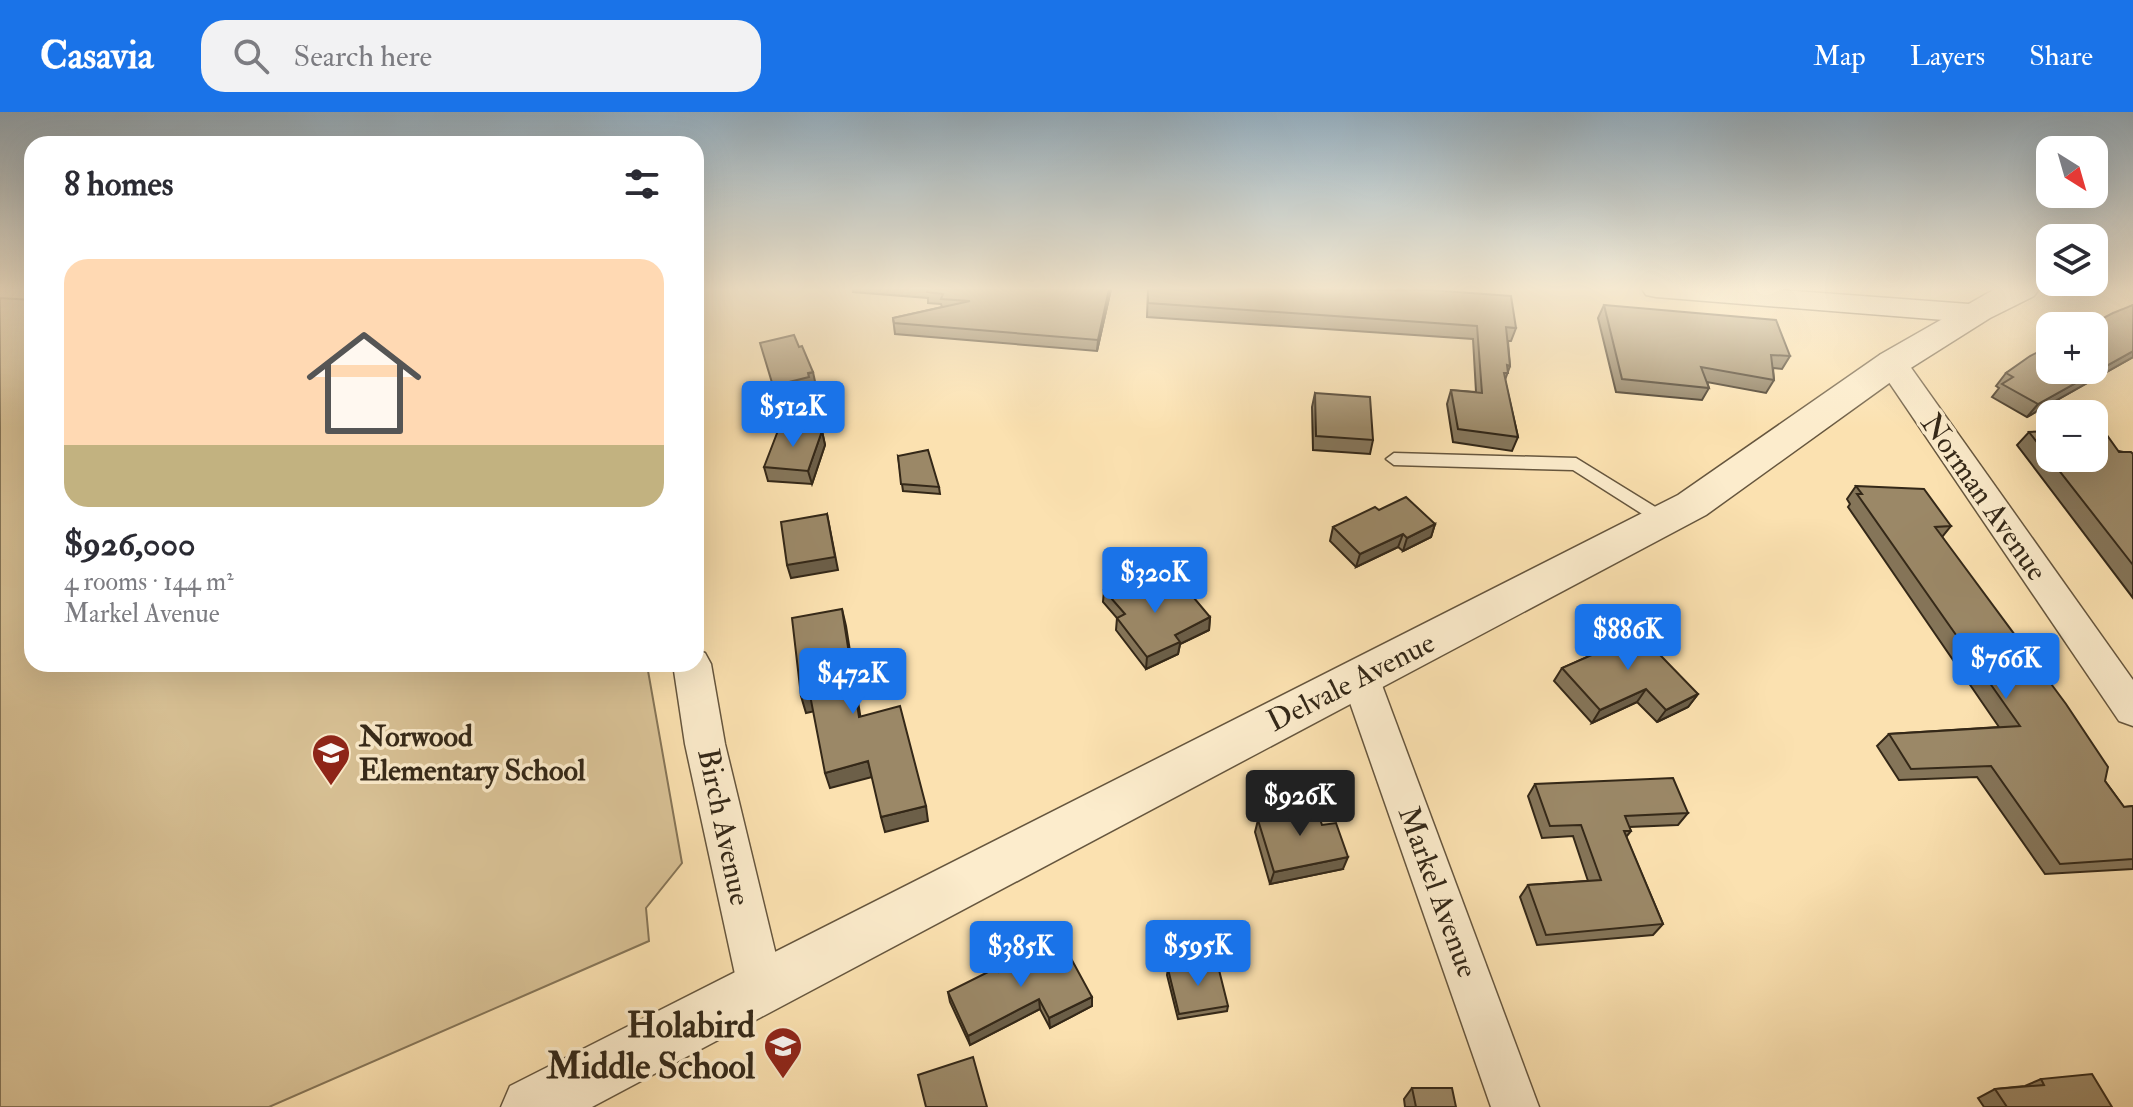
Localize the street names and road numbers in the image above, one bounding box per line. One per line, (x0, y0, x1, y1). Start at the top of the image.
street label: Norman Avenue (1913, 406, 2055, 588)
street label: Delvale Avenue (1261, 624, 1441, 740)
street label: Birch Avenue (689, 745, 759, 909)
street label: Markel Avenue (1390, 801, 1486, 983)

